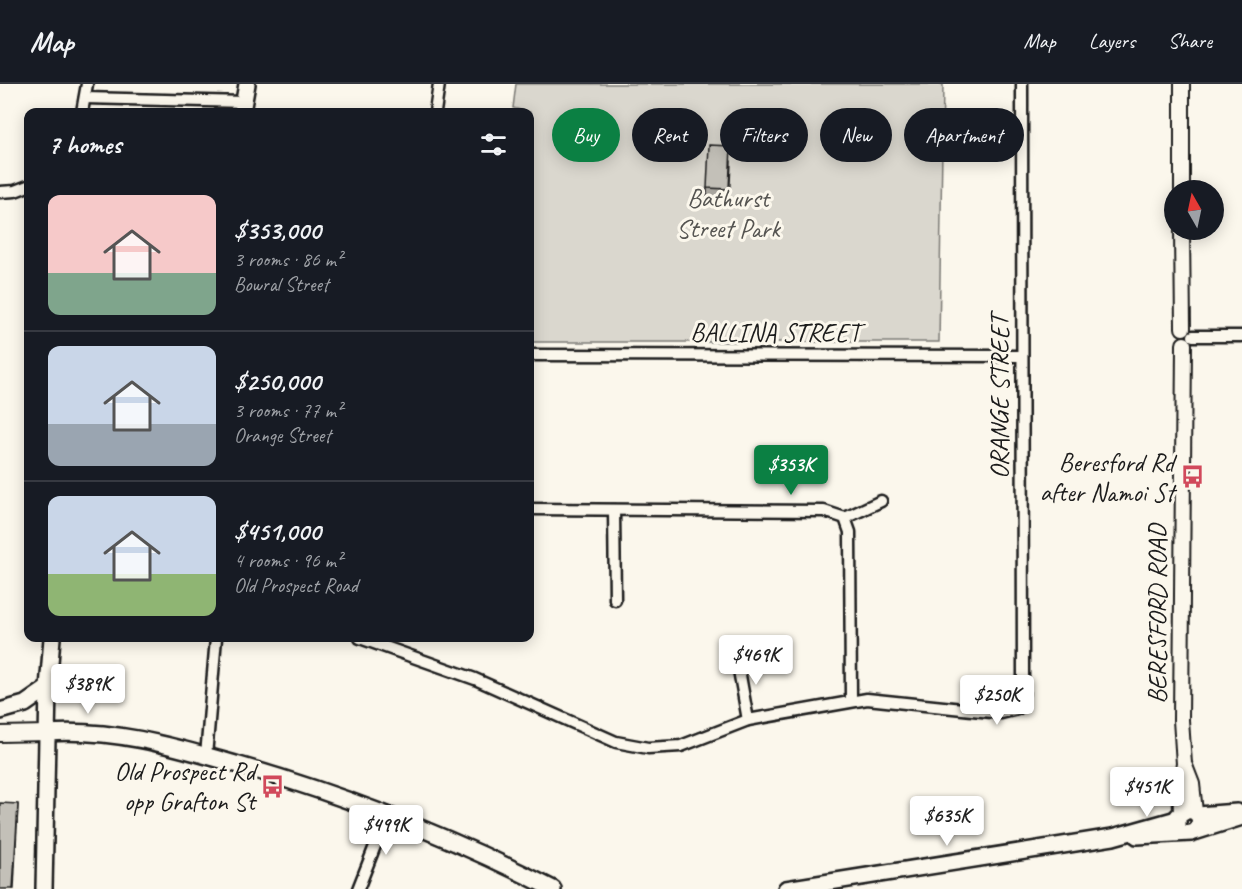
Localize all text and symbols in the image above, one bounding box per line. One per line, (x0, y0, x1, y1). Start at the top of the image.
text: Map (30, 24, 73, 59)
text: Map (1023, 28, 1056, 54)
text: Layers (1089, 28, 1135, 54)
text: Share (1168, 28, 1212, 54)
chip: Buy (552, 108, 620, 162)
chip: Rent (632, 108, 708, 162)
chip: Filters (720, 108, 808, 162)
chip: New (820, 108, 892, 162)
chip: Apartment (904, 108, 1024, 162)
text: 7 homes (48, 128, 121, 161)
icon: filters (477, 128, 510, 161)
north arrow (1164, 180, 1224, 240)
map controls (1164, 180, 1224, 240)
park label: Bathurst Street Park (676, 182, 781, 245)
text: $353,000 (234, 214, 321, 247)
icon: home (96, 219, 168, 291)
text: 3 rooms · 86 m² (234, 247, 342, 272)
text: Bowral Street (234, 272, 329, 297)
street label: ORANGE STREET (983, 310, 1016, 479)
street label: BALLINA STREET (690, 316, 866, 349)
text: $250,000 (234, 365, 321, 398)
icon: home (96, 370, 168, 442)
text: 3 rooms · 77 m² (234, 398, 342, 423)
text: Orange Street (234, 423, 331, 448)
pin: $353K (749, 445, 833, 496)
place label: Beresford Rd after Namoi St (1040, 446, 1178, 509)
text: $353K (768, 452, 814, 477)
bus stop icon: Beresford Rd after Namoi St (1179, 464, 1205, 490)
text: $451,000 (234, 515, 321, 548)
icon: home (96, 520, 168, 592)
street label: BERESFORD ROAD (1141, 522, 1174, 704)
text: 4 rooms · 96 m² (234, 548, 342, 573)
text: Old Prospect Road (234, 573, 358, 598)
pin: $469K (714, 635, 798, 686)
text: $469K (733, 642, 779, 667)
pin: $389K (46, 664, 130, 715)
text: $389K (65, 671, 111, 696)
pin: $250K (955, 675, 1039, 726)
text: $250K (974, 682, 1020, 707)
place label: Old Prospect Rd opp Grafton St (114, 755, 259, 818)
pin: $451K (1105, 767, 1189, 818)
bus stop icon: Old Prospect Rd opp Grafton St (260, 773, 286, 799)
text: $451K (1124, 774, 1170, 799)
pin: $635K (905, 796, 989, 847)
text: $635K (924, 803, 970, 828)
pin: $499K (344, 805, 428, 856)
text: $499K (363, 812, 409, 837)

